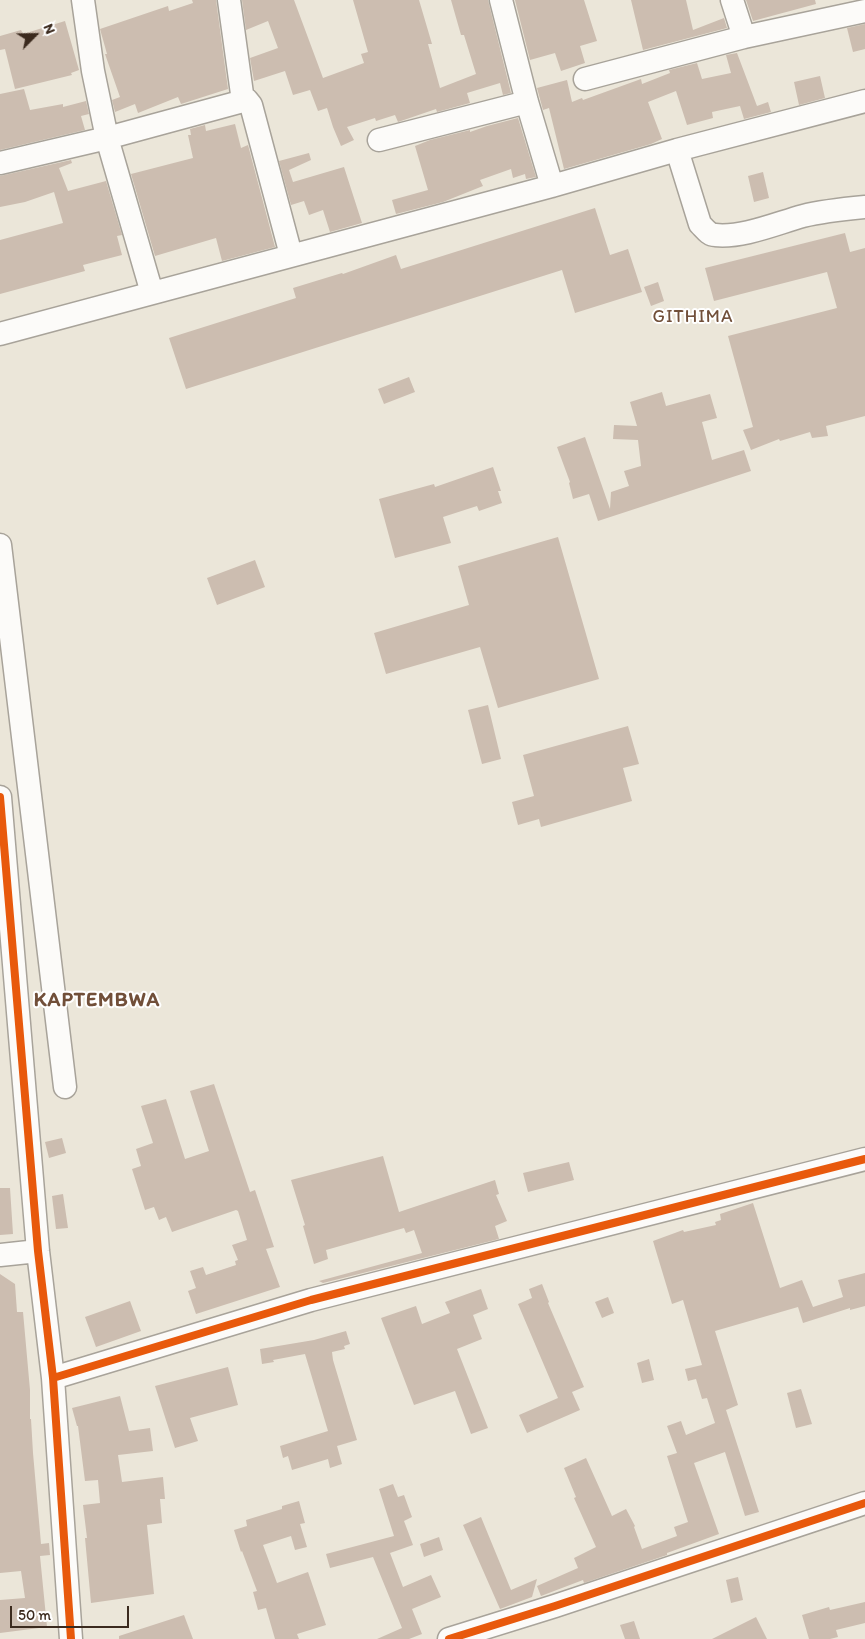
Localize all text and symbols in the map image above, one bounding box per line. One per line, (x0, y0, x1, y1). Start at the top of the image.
north arrow (10, 10, 60, 60)
text: N (40, 21, 59, 37)
district label: GITHIMA (653, 306, 733, 328)
district label: KAPTEMBWA (33, 989, 161, 1013)
scale bar (12, 1596, 131, 1628)
text: 50 m (18, 1606, 51, 1624)

